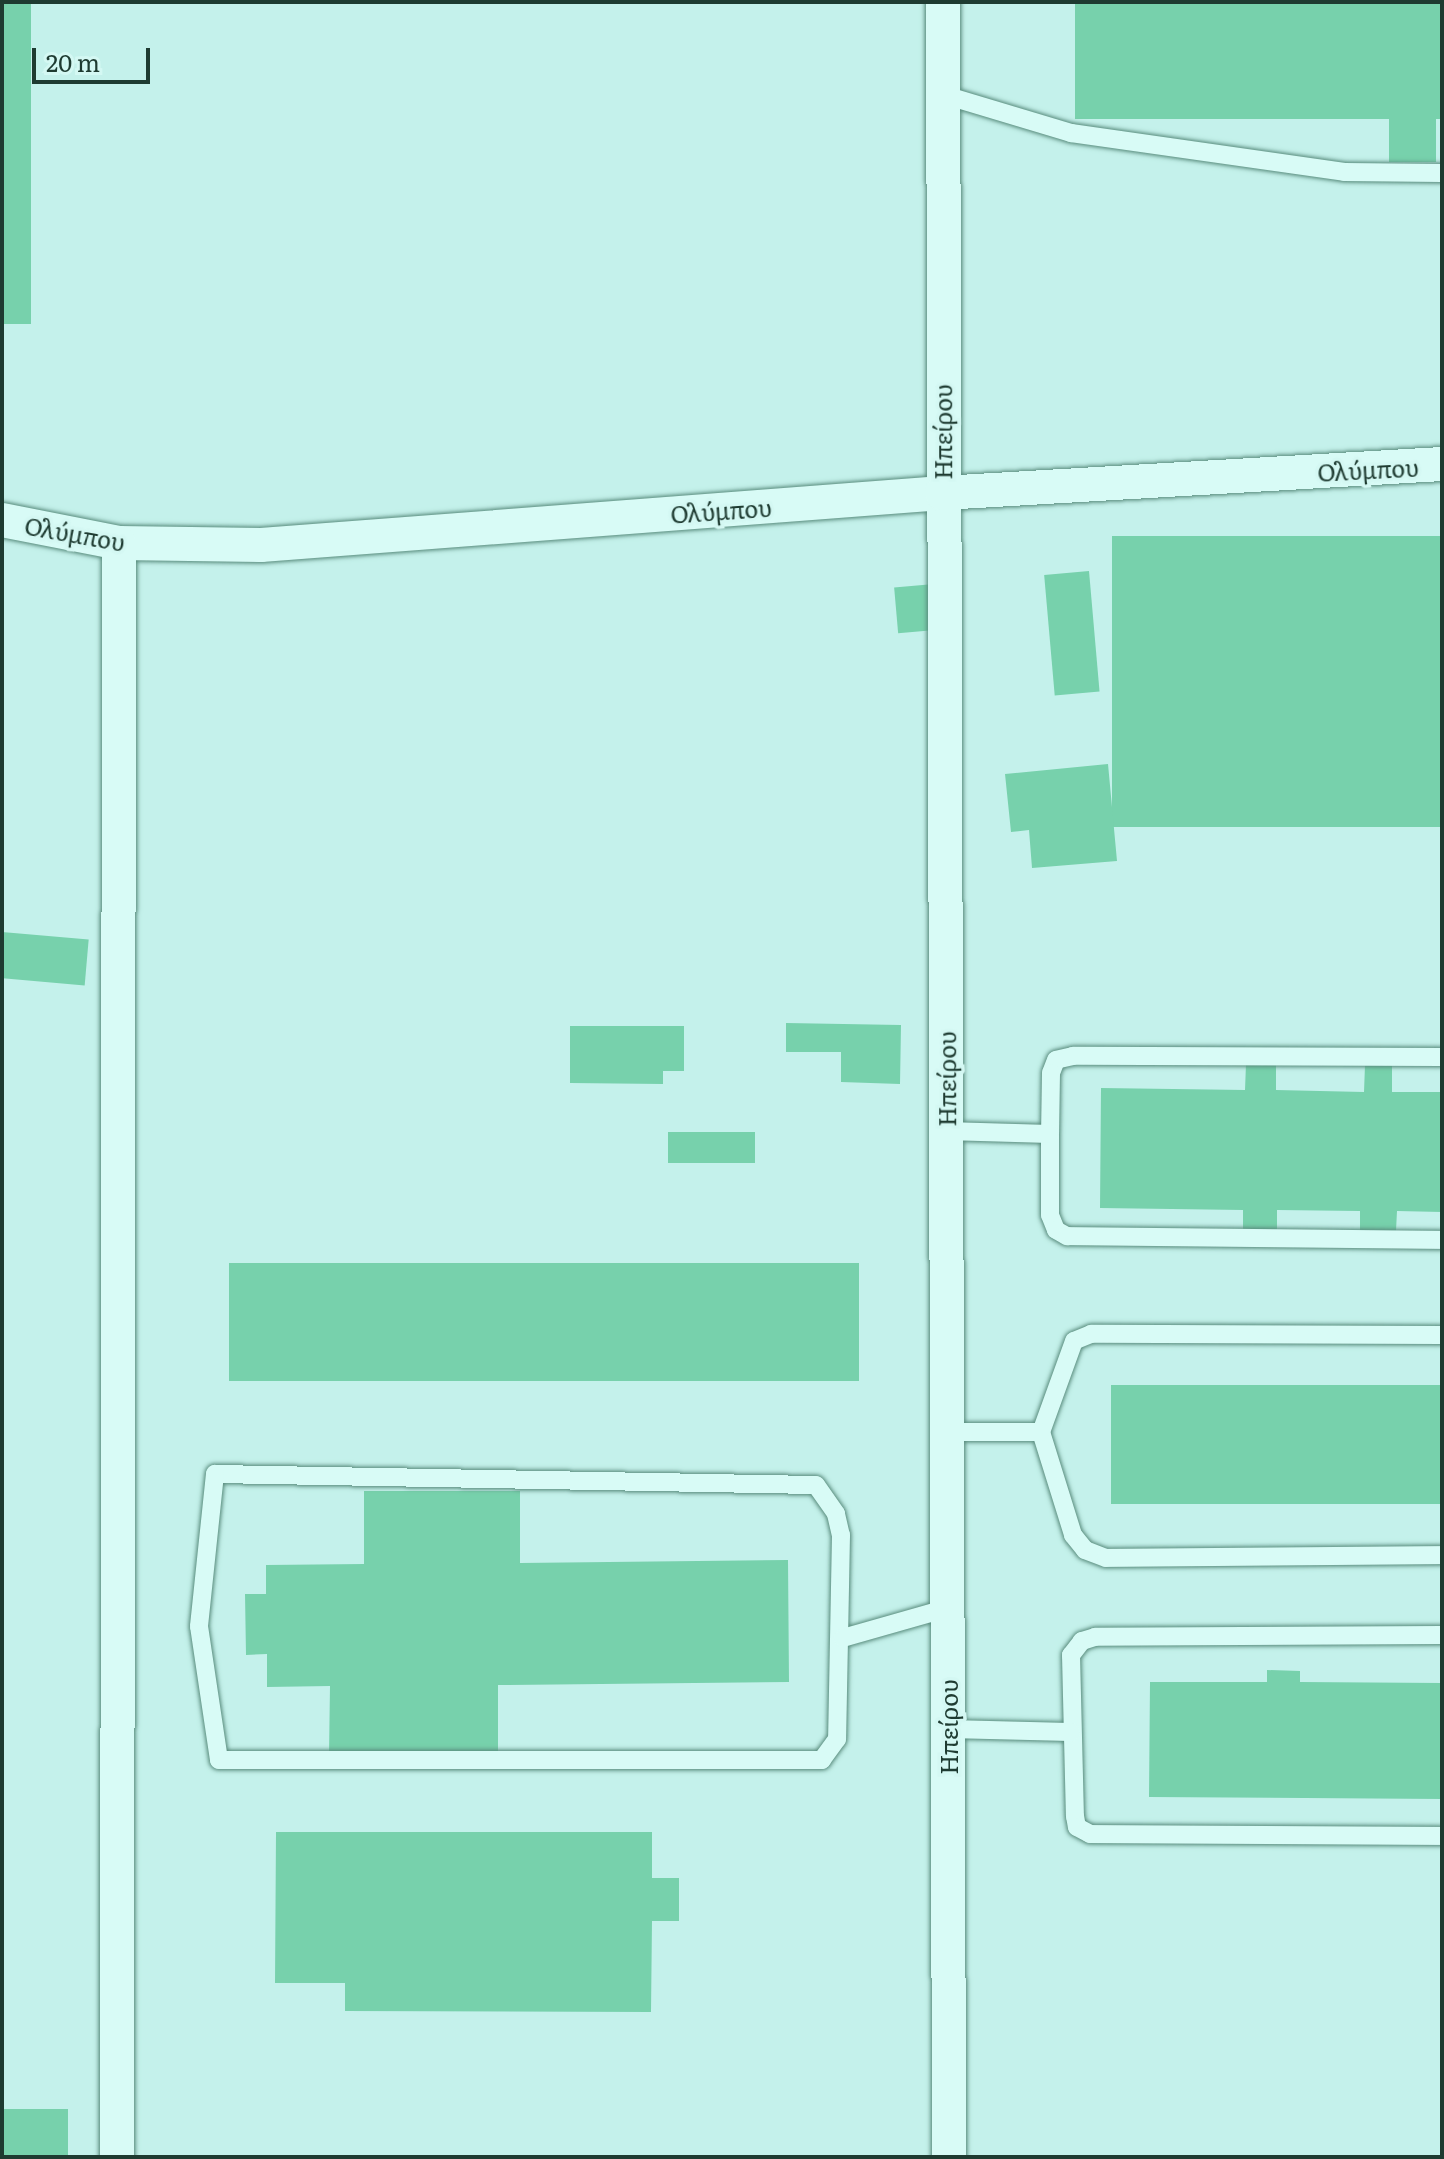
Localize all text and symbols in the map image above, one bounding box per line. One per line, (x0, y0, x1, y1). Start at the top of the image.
scale bar (36, 32, 154, 82)
text: 20 m (46, 44, 100, 79)
street label: Ηπείρου (928, 384, 956, 480)
street label: Ολύμπου (1317, 452, 1419, 486)
street label: Ολύμπου (669, 492, 773, 528)
street label: Ολύμπου (22, 510, 128, 556)
street label: Ηπείρου (932, 1031, 960, 1127)
street label: Ηπείρου (934, 1679, 962, 1775)

